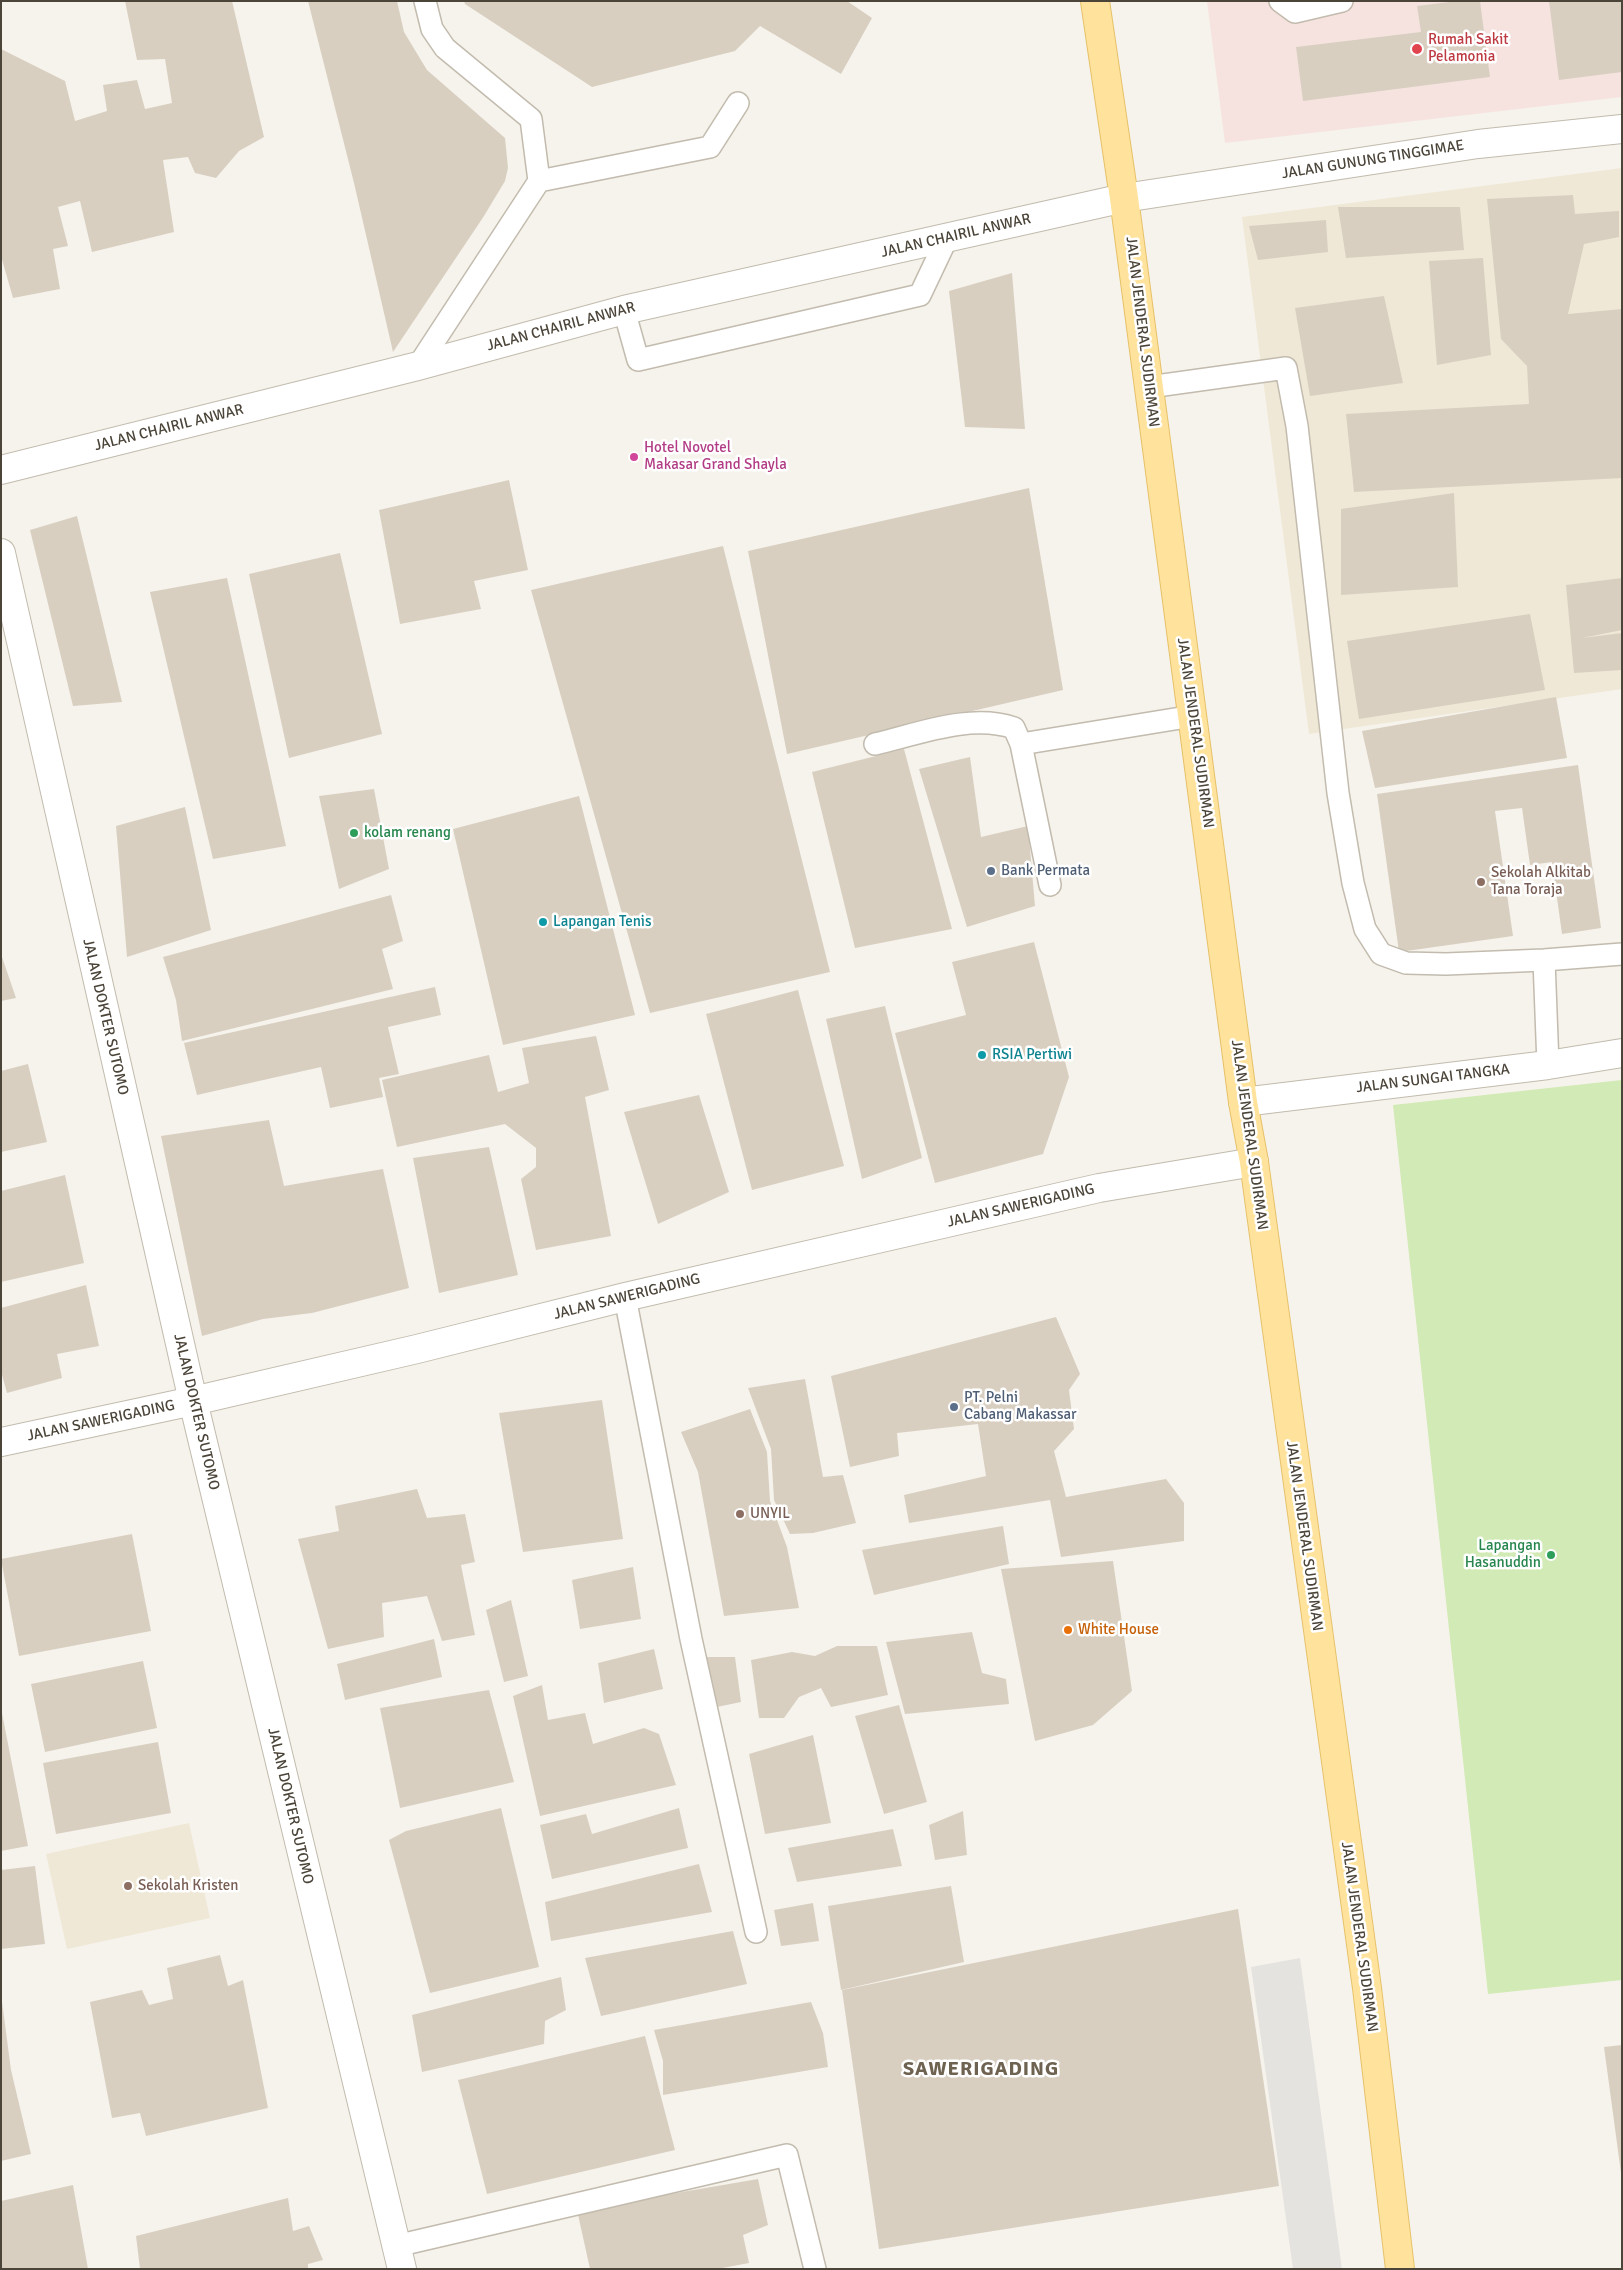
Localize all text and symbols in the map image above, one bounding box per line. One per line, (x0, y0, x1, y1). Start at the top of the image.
place label: Rumah Sakit Pelamonia (1428, 31, 1509, 66)
marker: Rumah Sakit Pelamonia (1410, 42, 1424, 56)
street label: JALAN GUNUNG TINGGIMAE (1281, 137, 1465, 183)
street label: JALAN CHAIRIL ANWAR (879, 210, 1033, 262)
street label: JALAN JENDERAL SUDIRMAN (1121, 236, 1163, 428)
street label: JALAN CHAIRIL ANWAR (485, 299, 637, 355)
street label: JALAN CHAIRIL ANWAR (93, 401, 245, 455)
place label: Hotel Novotel Makasar Grand Shayla (644, 439, 787, 474)
marker: Hotel Novotel Makasar Grand Shayla (628, 451, 640, 463)
street label: JALAN JENDERAL SUDIRMAN (1173, 637, 1217, 829)
place label: kolam renang (364, 824, 451, 842)
marker: kolam renang (348, 827, 360, 839)
place label: Bank Permata (1001, 862, 1090, 880)
place label: Sekolah Alkitab Tana Toraja (1491, 864, 1591, 899)
marker: Bank Permata (985, 865, 997, 877)
marker: Sekolah Alkitab Tana Toraja (1475, 876, 1487, 888)
place label: Lapangan Tenis (553, 913, 651, 931)
marker: Lapangan Tenis (537, 916, 549, 928)
street label: JALAN DOKTER SUTOMO (78, 937, 132, 1097)
street label: JALAN JENDERAL SUDIRMAN (1227, 1039, 1271, 1231)
place label: RSIA Pertiwi (992, 1046, 1072, 1064)
marker: RSIA Pertiwi (976, 1049, 988, 1061)
street label: JALAN SUNGAI TANGKA (1355, 1061, 1511, 1097)
street label: JALAN SAWERIGADING (946, 1180, 1096, 1232)
street label: JALAN SAWERIGADING (552, 1270, 702, 1324)
street label: JALAN DOKTER SUTOMO (169, 1332, 223, 1492)
place label: PT. Pelni Cabang Makassar (964, 1389, 1077, 1424)
street label: JALAN SAWERIGADING (26, 1397, 176, 1445)
marker: PT. Pelni Cabang Makassar (948, 1401, 960, 1413)
street label: JALAN JENDERAL SUDIRMAN (1282, 1440, 1326, 1632)
place label: UNYIL (750, 1505, 790, 1523)
marker: UNYIL (734, 1508, 746, 1520)
place label: Lapangan Hasanuddin (1465, 1537, 1541, 1572)
marker: Lapangan Hasanuddin (1545, 1549, 1557, 1561)
place label: White House (1078, 1621, 1159, 1639)
marker: White House (1062, 1624, 1074, 1636)
street label: JALAN DOKTER SUTOMO (263, 1726, 317, 1886)
street label: JALAN JENDERAL SUDIRMAN (1337, 1841, 1381, 2033)
place label: Sekolah Kristen (138, 1877, 239, 1895)
marker: Sekolah Kristen (122, 1880, 134, 1892)
district label: SAWERIGADING (901, 2058, 1061, 2082)

